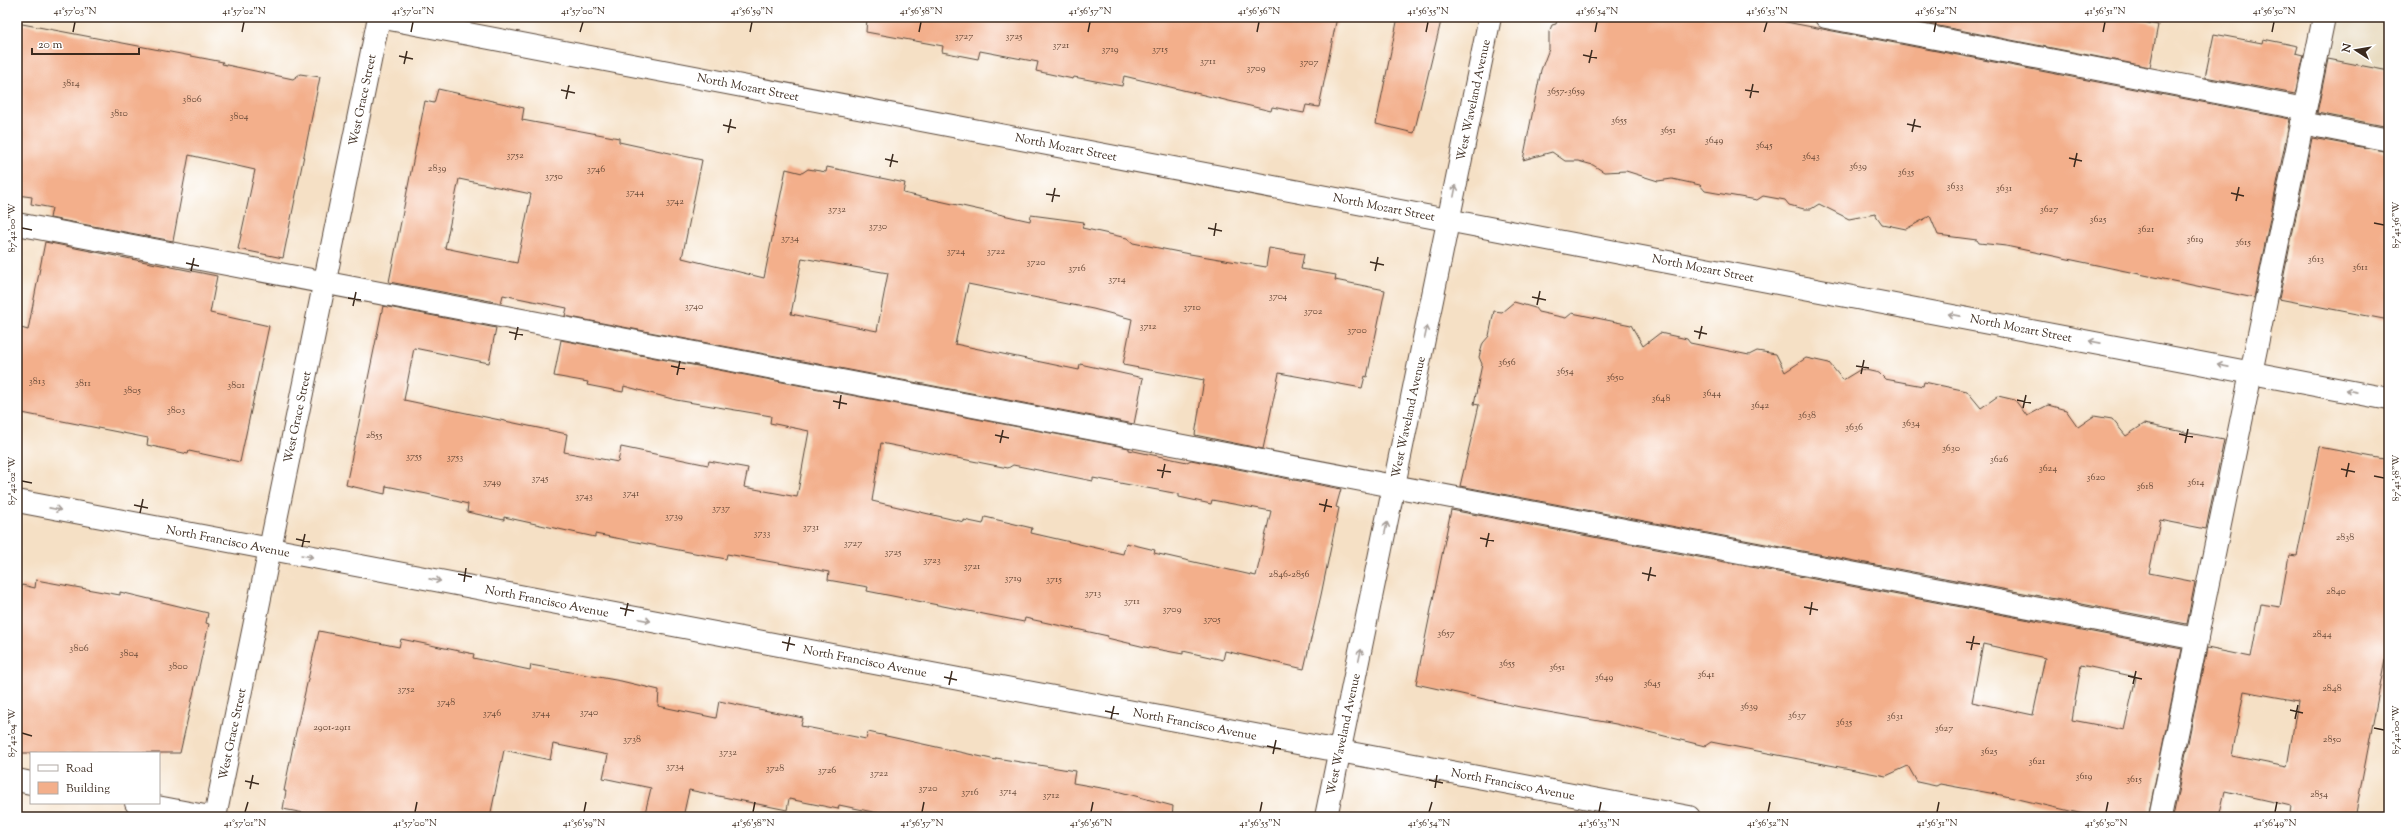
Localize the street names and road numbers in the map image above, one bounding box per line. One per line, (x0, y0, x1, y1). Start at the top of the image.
street label: West Waveland Avenue (1452, 37, 1496, 163)
street label: West Grace Street (344, 53, 381, 148)
street label: North Mozart Street (695, 69, 800, 107)
street label: North Mozart Street (1013, 129, 1118, 167)
street label: North Mozart Street (1331, 189, 1436, 227)
street label: North Mozart Street (1650, 250, 1755, 288)
street label: North Mozart Street (1968, 310, 2073, 348)
street label: West Waveland Avenue (1387, 354, 1431, 480)
street label: West Grace Street (279, 370, 316, 465)
street label: North Francisco Avenue (164, 521, 292, 563)
street label: North Francisco Avenue (483, 581, 611, 623)
street label: North Francisco Avenue (801, 641, 929, 683)
street label: West Waveland Avenue (1322, 671, 1366, 797)
street label: West Grace Street (214, 687, 251, 782)
street label: North Francisco Avenue (1131, 704, 1259, 746)
street label: North Francisco Avenue (1449, 764, 1577, 806)

